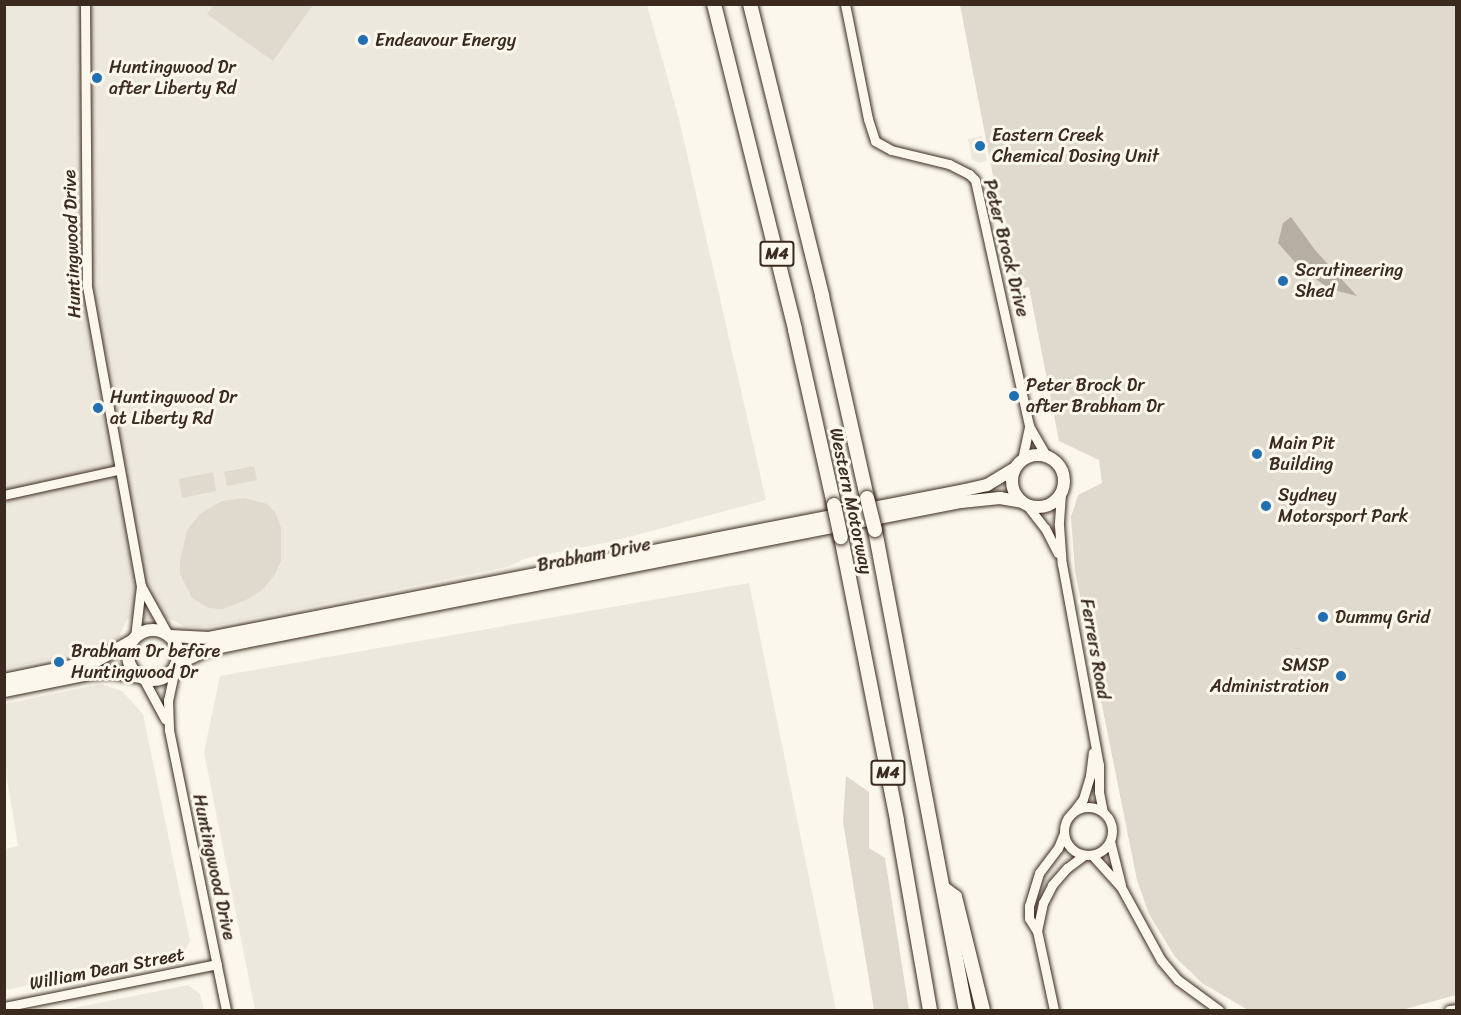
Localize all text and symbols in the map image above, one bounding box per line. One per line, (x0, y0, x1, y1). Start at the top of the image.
place label: Endeavour Energy (375, 29, 516, 51)
marker: Endeavour Energy (356, 33, 370, 47)
place label: Huntingwood Dr after Liberty Rd (109, 57, 236, 100)
marker: Huntingwood Dr after Liberty Rd (90, 71, 104, 85)
place label: Eastern Creek Chemical Dosing Unit (992, 125, 1160, 168)
marker: Eastern Creek Chemical Dosing Unit (973, 139, 987, 153)
street label: Huntingwood Drive (59, 169, 85, 319)
street label: Peter Brock Drive (978, 177, 1034, 319)
road number: M4 (759, 241, 795, 267)
place label: Scrutineering Shed (1295, 260, 1403, 302)
marker: Scrutineering Shed (1276, 274, 1290, 288)
place label: Peter Brock Dr after Brabham Dr (1026, 375, 1164, 418)
place label: Huntingwood Dr at Liberty Rd (110, 387, 237, 430)
marker: Peter Brock Dr after Brabham Dr (1007, 389, 1021, 403)
marker: Huntingwood Dr at Liberty Rd (91, 401, 105, 415)
street label: Western Motorway (825, 426, 877, 576)
place label: Main Pit Building (1269, 433, 1336, 476)
marker: Main Pit Building (1250, 447, 1264, 461)
place label: Sydney Motorsport Park (1278, 485, 1408, 528)
marker: Sydney Motorsport Park (1259, 499, 1273, 513)
street label: Brabham Drive (535, 533, 653, 577)
street label: Ferrers Road (1076, 597, 1114, 701)
place label: Dummy Grid (1335, 606, 1430, 628)
marker: Dummy Grid (1316, 610, 1330, 624)
place label: Brabham Dr before Huntingwood Dr (71, 641, 220, 684)
marker: Brabham Dr before Huntingwood Dr (52, 655, 66, 669)
place label: SMSP Administration (1210, 655, 1329, 698)
marker: SMSP Administration (1334, 669, 1348, 683)
road number: M4 (870, 760, 906, 786)
street label: Huntingwood Drive (188, 792, 240, 942)
street label: William Dean Street (28, 943, 186, 995)

